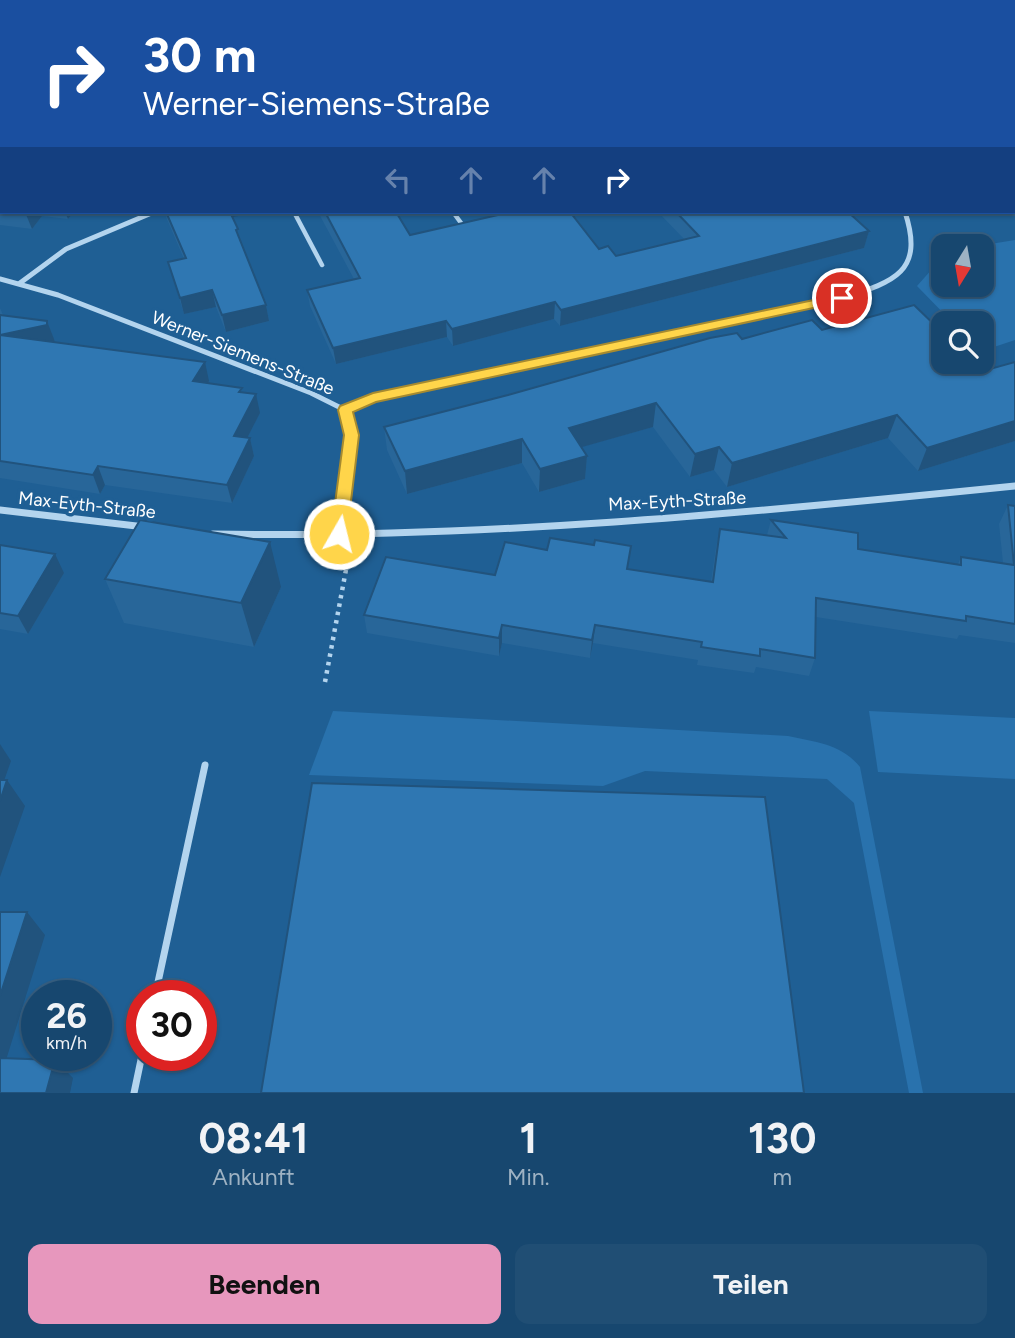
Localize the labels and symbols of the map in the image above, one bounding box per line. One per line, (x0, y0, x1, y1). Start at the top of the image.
north arrow (931, 234, 994, 298)
pin (812, 268, 872, 328)
street label: Werner-Siemens-Straße (148, 306, 338, 400)
street label: Max-Eyth-Straße (607, 486, 747, 516)
street label: Max-Eyth-Straße (17, 487, 157, 523)
position arrow (302, 497, 376, 571)
speed limit sign: 30 (126, 980, 217, 1071)

